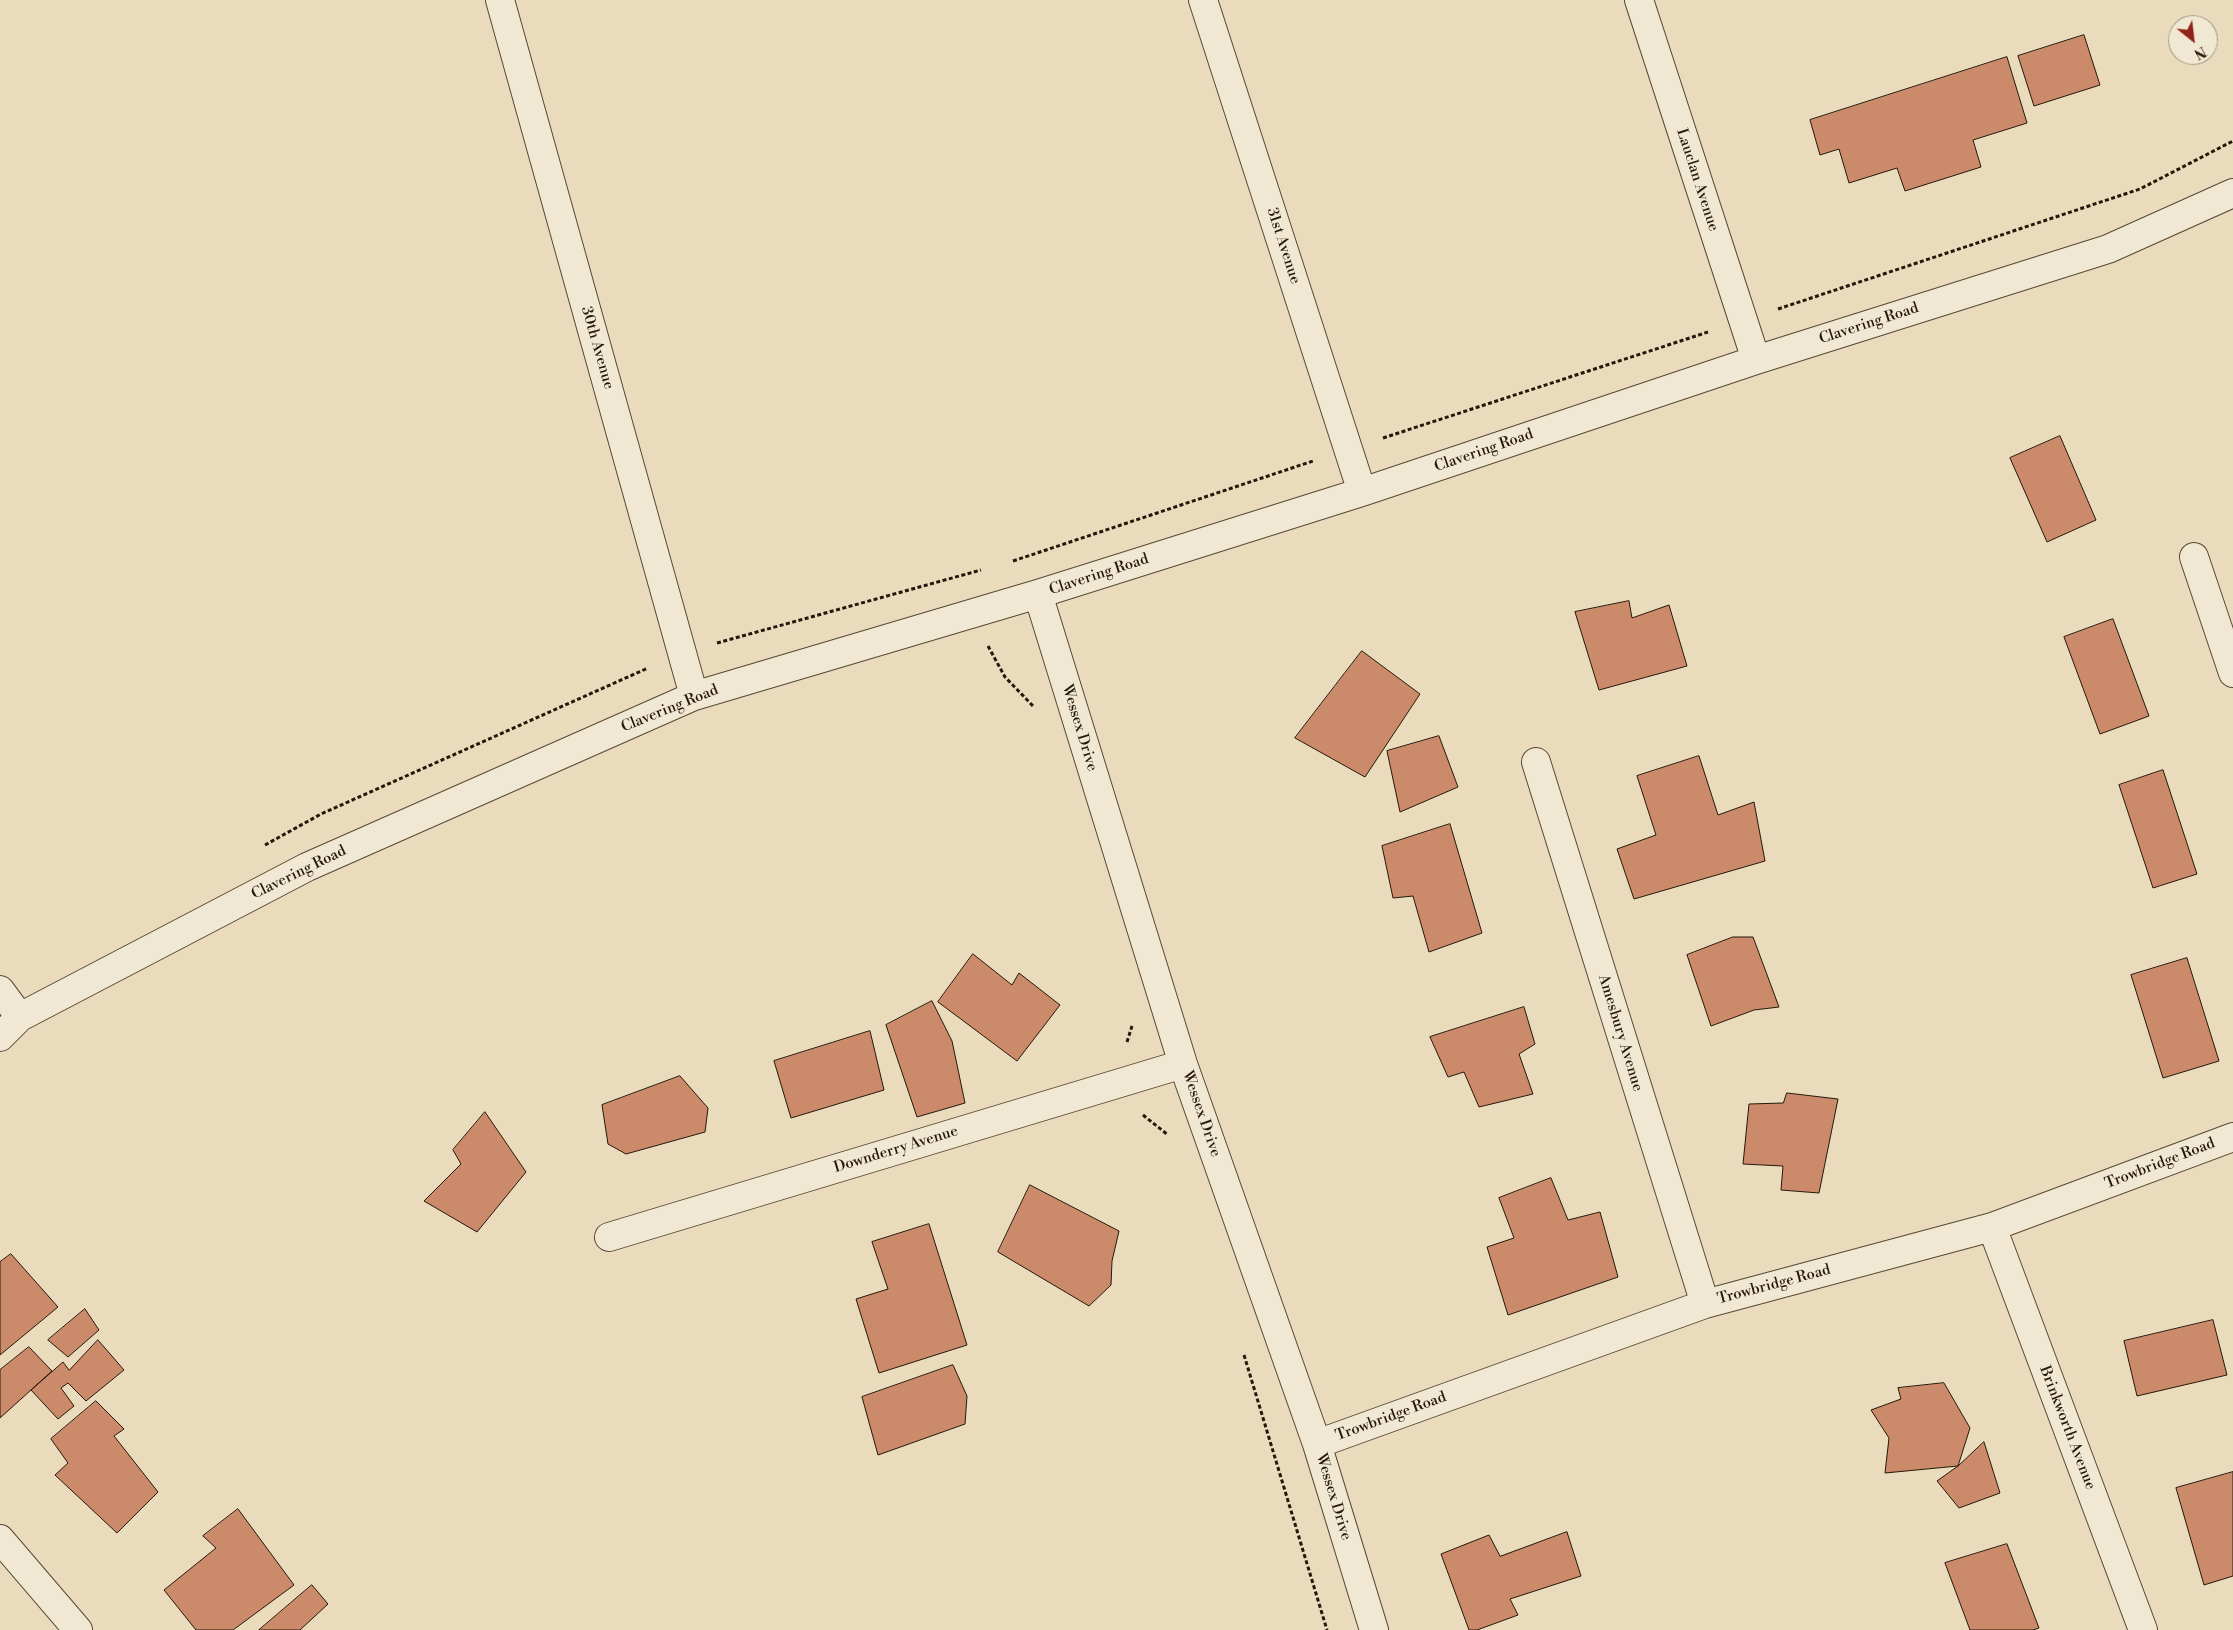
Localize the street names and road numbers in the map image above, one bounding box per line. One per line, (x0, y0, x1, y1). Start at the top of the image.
street label: Lauclan Avenue (1672, 126, 1722, 234)
street label: 31st Avenue (1262, 206, 1304, 286)
street label: Clavering Road (1817, 299, 1921, 349)
street label: 30th Avenue (577, 305, 617, 391)
street label: Clavering Road (1432, 426, 1536, 476)
street label: Clavering Road (1047, 550, 1151, 600)
street label: Clavering Road (619, 681, 721, 737)
street label: Wessex Drive (1057, 682, 1101, 774)
street label: Clavering Road (249, 842, 349, 904)
street label: Amesbury Avenue (1594, 972, 1646, 1094)
street label: Wessex Drive (1178, 1069, 1224, 1159)
street label: Downderry Avenue (832, 1123, 960, 1177)
street label: Trowbridge Road (2102, 1135, 2218, 1193)
street label: Trowbridge Road (1715, 1261, 1833, 1309)
street label: Brinkworth Avenue (2035, 1363, 2099, 1493)
street label: Trowbridge Road (1333, 1389, 1449, 1445)
street label: Wessex Drive (1311, 1451, 1355, 1543)

